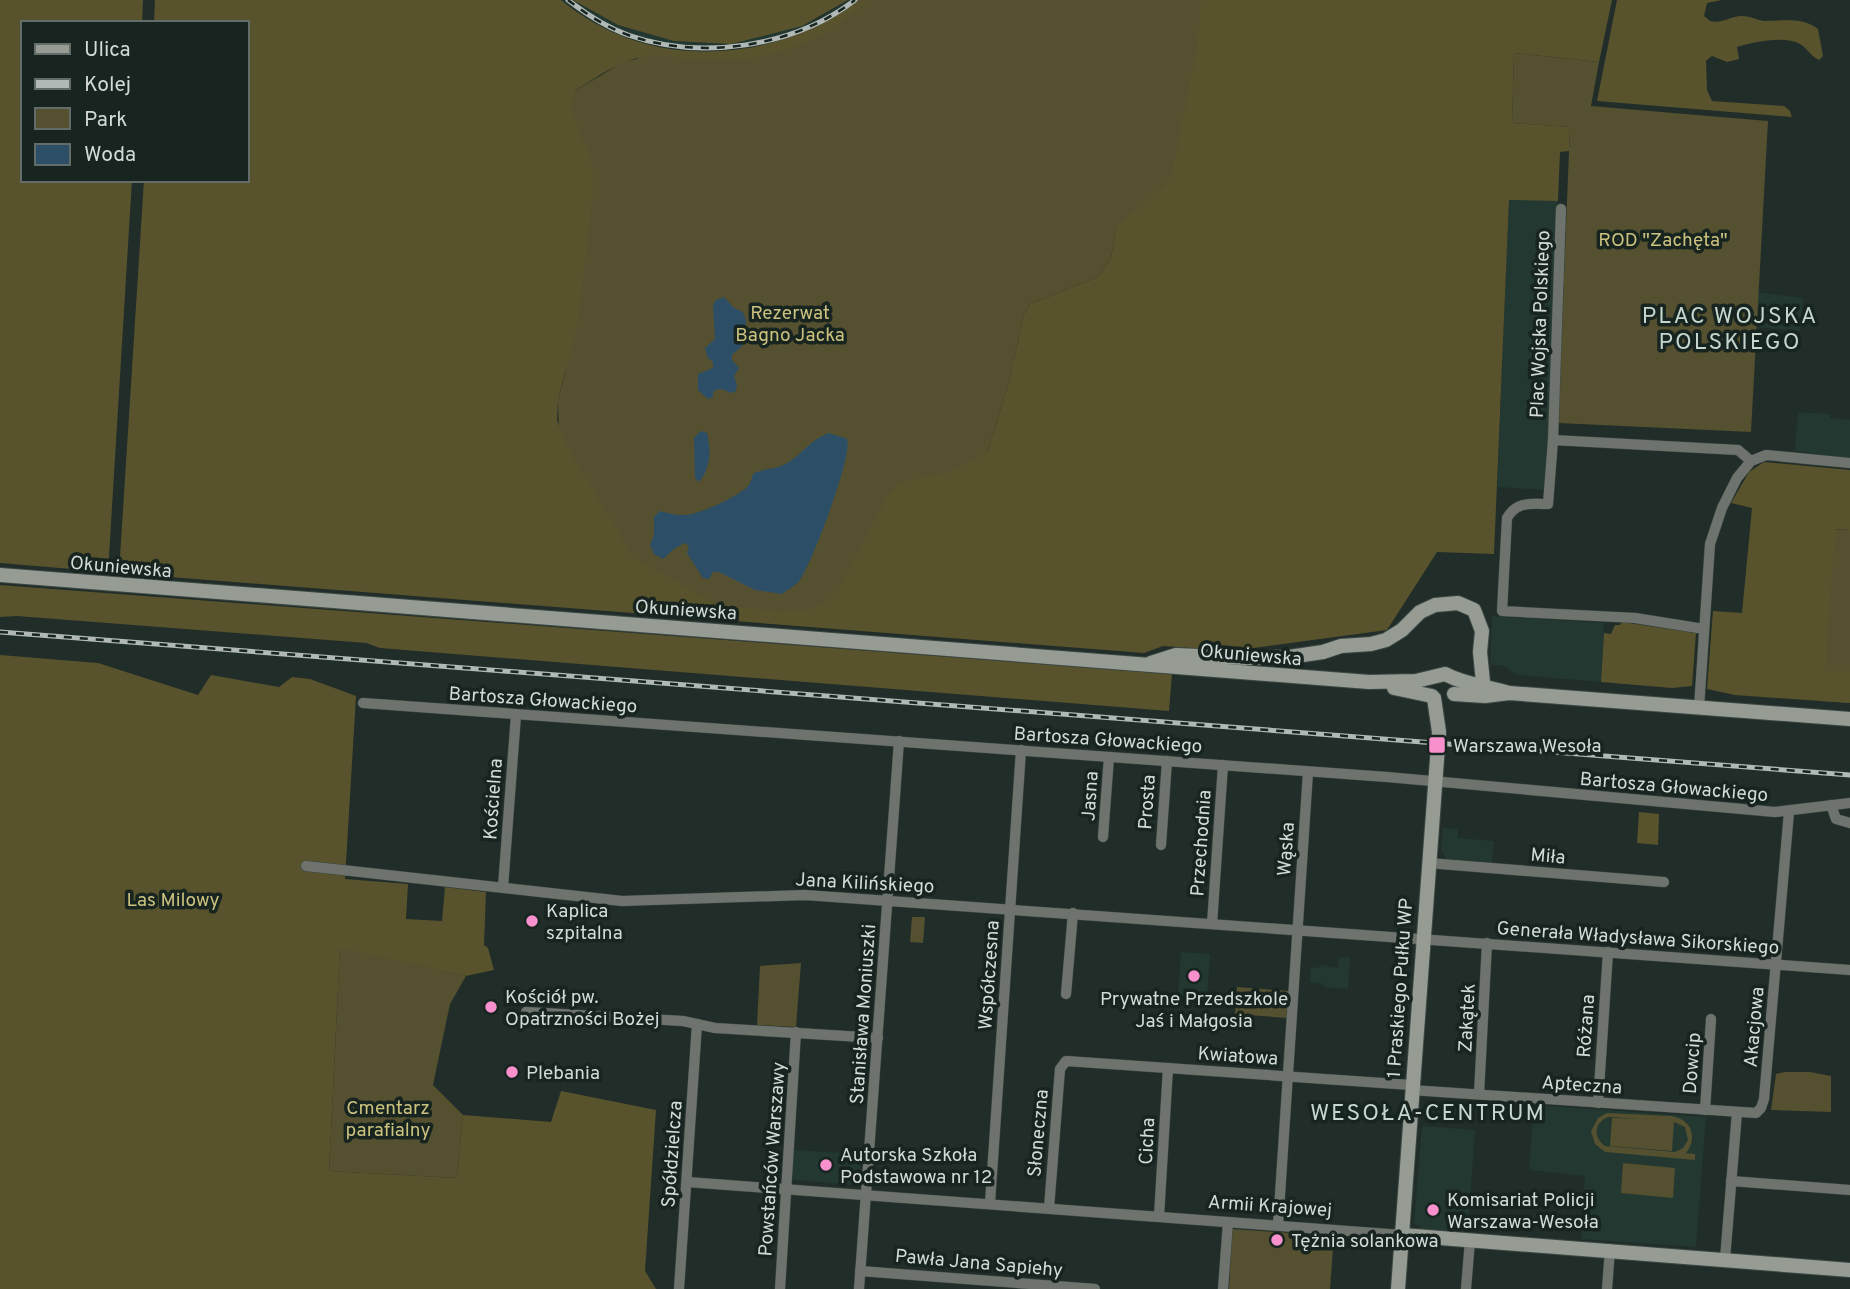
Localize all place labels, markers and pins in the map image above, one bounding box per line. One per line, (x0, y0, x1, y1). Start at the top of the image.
marker: Warszawa Wesoła (1427, 735, 1447, 755)
place label: Warszawa Wesoła (1453, 735, 1601, 759)
place label: Kaplica szpitalna (546, 900, 623, 946)
marker: Kaplica szpitalna (524, 913, 540, 929)
marker: Prywatne Przedszkole Jaś i Małgosia (1186, 968, 1202, 984)
place label: Kościół pw. Opatrzności Bożej (505, 986, 659, 1032)
place label: Prywatne Przedszkole Jaś i Małgosia (1100, 988, 1288, 1034)
marker: Kościół pw. Opatrzności Bożej (483, 999, 499, 1015)
place label: Plebania (526, 1062, 600, 1086)
marker: Plebania (504, 1064, 520, 1080)
place label: Autorska Szkoła Podstawowa nr 12 (840, 1144, 992, 1190)
marker: Autorska Szkoła Podstawowa nr 12 (818, 1157, 834, 1173)
place label: Komisariat Policji Warszawa-Wesoła (1447, 1189, 1599, 1235)
marker: Komisariat Policji Warszawa-Wesoła (1425, 1202, 1441, 1218)
place label: Tężnia solankowa (1291, 1230, 1439, 1254)
marker: Tężnia solankowa (1269, 1232, 1285, 1248)

